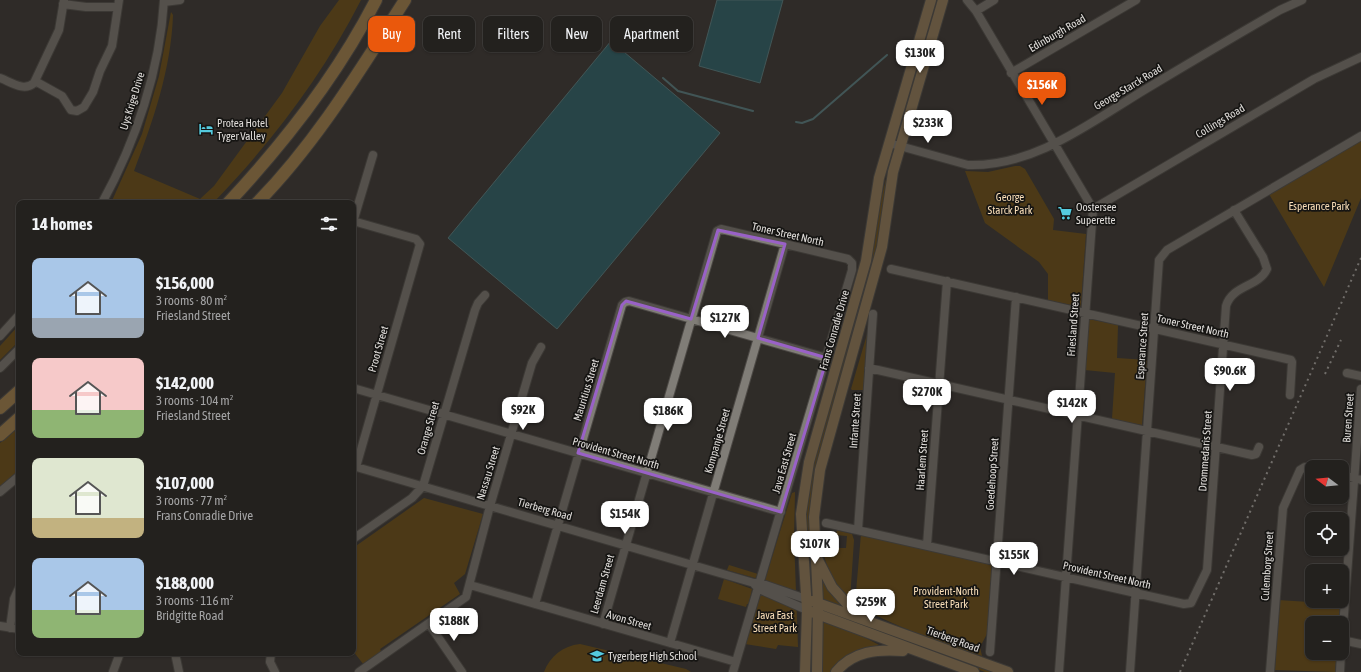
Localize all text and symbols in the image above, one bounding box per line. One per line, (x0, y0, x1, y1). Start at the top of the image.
street label: Edinburgh Road (1026, 12, 1088, 54)
chip: Buy (368, 16, 415, 52)
chip: Rent (423, 16, 475, 52)
chip: Filters (483, 16, 543, 52)
chip: New (551, 16, 602, 52)
chip: Apartment (610, 16, 693, 52)
pin: $130K (892, 40, 948, 74)
text: $130K (905, 45, 935, 60)
street label: George Starck Road (1092, 62, 1164, 112)
street label: Uys Krige Drive (117, 71, 147, 131)
pin: $156K (1014, 72, 1070, 106)
text: $156K (1027, 77, 1057, 92)
street label: Collings Road (1193, 102, 1247, 140)
pin: $233K (900, 110, 956, 144)
text: $233K (913, 115, 943, 130)
place label: Protea Hotel Tyger Valley (217, 117, 268, 142)
hotel icon: Protea Hotel Tyger Valley (198, 121, 214, 137)
park label: George Starck Park (988, 191, 1033, 216)
park label: Esperance Park (1288, 200, 1350, 212)
place label: Oostersee Superette (1076, 201, 1117, 226)
supermarket icon: Oostersee Superette (1057, 205, 1073, 221)
icon: filters (318, 213, 340, 235)
text: 14 homes (32, 214, 93, 234)
street label: Toner Street North (751, 220, 825, 248)
text: $156,000 (156, 273, 214, 293)
icon: home (64, 274, 112, 322)
street label: Frans Conradie Drive (817, 289, 851, 371)
text: 3 rooms · 80 m² (156, 293, 227, 308)
street label: Friesland Street (1065, 293, 1081, 357)
pin: $127K (697, 305, 753, 339)
text: Friesland Street (156, 308, 231, 323)
text: $127K (710, 310, 740, 325)
street label: Esperance Street (1134, 312, 1150, 380)
street label: Toner Street North (1156, 312, 1230, 340)
street label: Proot Street (366, 324, 390, 374)
street label: Mauritius Street (571, 358, 601, 422)
pin: $90.6K (1197, 358, 1263, 392)
text: $90.6K (1214, 363, 1246, 378)
text: $142,000 (156, 373, 214, 393)
icon: home (64, 374, 112, 422)
pin: $270K (899, 379, 955, 413)
text: $270K (912, 384, 942, 399)
pin: $142K (1044, 390, 1100, 424)
text: 3 rooms · 104 m² (156, 393, 233, 408)
street label: Infante Street (847, 393, 863, 449)
street label: Buren Street (1340, 393, 1356, 443)
text: $142K (1057, 395, 1087, 410)
pin: $92K (499, 397, 547, 431)
pin: $186K (640, 398, 696, 432)
street label: Orange Street (415, 400, 441, 456)
text: $92K (511, 402, 535, 417)
text: $186K (653, 403, 683, 418)
street label: Kompanje Street (702, 407, 732, 475)
text: Friesland Street (156, 408, 231, 423)
street label: Drommedaris Street (1196, 410, 1214, 492)
street label: Haarlem Street (914, 429, 930, 491)
street label: Java East Street (770, 431, 798, 495)
street label: Provident Street North (571, 435, 661, 471)
street label: Goedehoop Street (983, 437, 1001, 511)
street label: Nassau Street (474, 445, 502, 501)
north arrow (1305, 460, 1349, 504)
map controls (1305, 460, 1349, 660)
text: $107,000 (156, 473, 214, 493)
icon: home (64, 474, 112, 522)
text: 3 rooms · 77 m² (156, 493, 227, 508)
street label: Tierberg Road (517, 496, 573, 522)
pin: $154K (597, 501, 653, 535)
text: $154K (610, 506, 640, 521)
text: Frans Conradie Drive (156, 508, 253, 523)
button: locate (1305, 512, 1349, 556)
pin: $107K (787, 531, 843, 565)
street label: Culemborg Street (1259, 531, 1275, 601)
text: $107K (800, 536, 830, 551)
pin: $155K (986, 542, 1042, 576)
text: $155K (999, 547, 1029, 562)
street label: Leerdam Street (588, 553, 616, 615)
street label: Provident Street North (1062, 559, 1152, 591)
button: + (1305, 564, 1349, 608)
text: $188,000 (156, 573, 214, 593)
icon: home (64, 574, 112, 622)
park label: Provident-North Street Park (913, 585, 979, 610)
pin: $259K (843, 589, 899, 623)
text: 3 rooms · 116 m² (156, 593, 233, 608)
text: $259K (856, 594, 886, 609)
text: Bridgitte Road (156, 608, 224, 623)
pin: $188K (426, 608, 482, 642)
street label: Avon Street (605, 608, 653, 632)
park label: Java East Street Park (753, 609, 797, 634)
text: $188K (439, 613, 469, 628)
button: − (1305, 616, 1349, 660)
street label: Tierberg Road (925, 624, 981, 654)
school or university icon: Tygerberg High School (589, 648, 605, 664)
place label: Tygerberg High School (608, 650, 697, 662)

